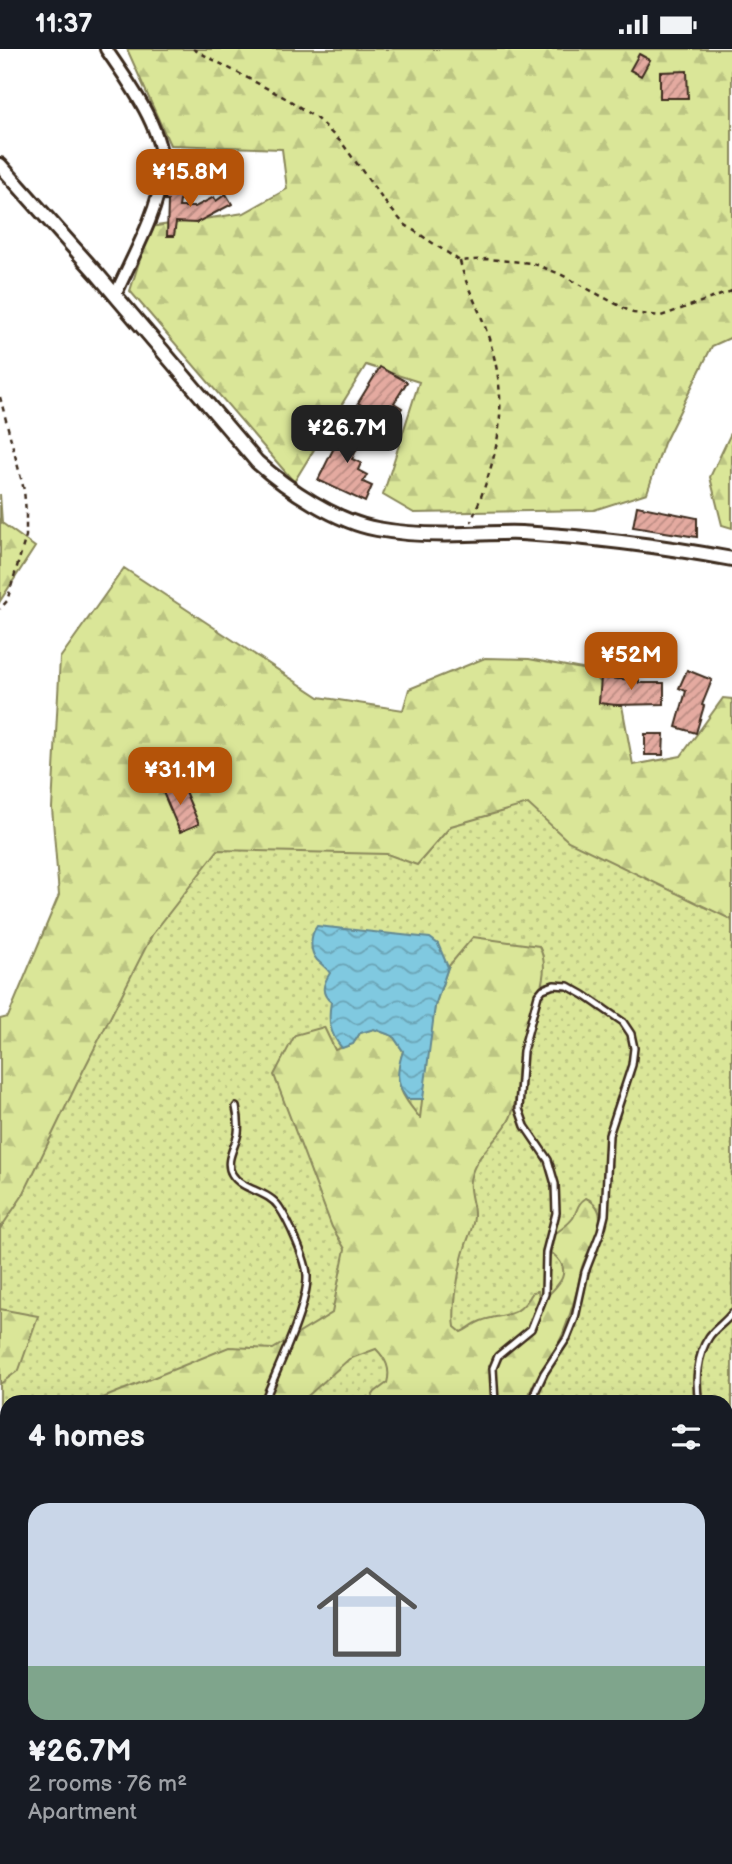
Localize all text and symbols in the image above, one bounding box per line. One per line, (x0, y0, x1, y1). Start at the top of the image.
text: 11:37 (35, 9, 93, 40)
pin: ¥15.8M (133, 149, 247, 209)
text: ¥15.8M (152, 158, 228, 186)
pin: ¥26.7M (290, 405, 404, 465)
text: ¥26.7M (307, 414, 387, 442)
pin: ¥52M (590, 633, 672, 692)
text: ¥52M (600, 641, 662, 669)
pin: ¥31.1M (123, 747, 237, 807)
text: ¥31.1M (144, 756, 216, 784)
icon: filters (667, 1418, 705, 1456)
text: 4 homes (28, 1419, 145, 1455)
icon: home (304, 1549, 430, 1675)
text: ¥26.7M (28, 1734, 132, 1770)
text: 2 rooms · 76 m² (28, 1770, 187, 1798)
text: Apartment (28, 1798, 137, 1826)

